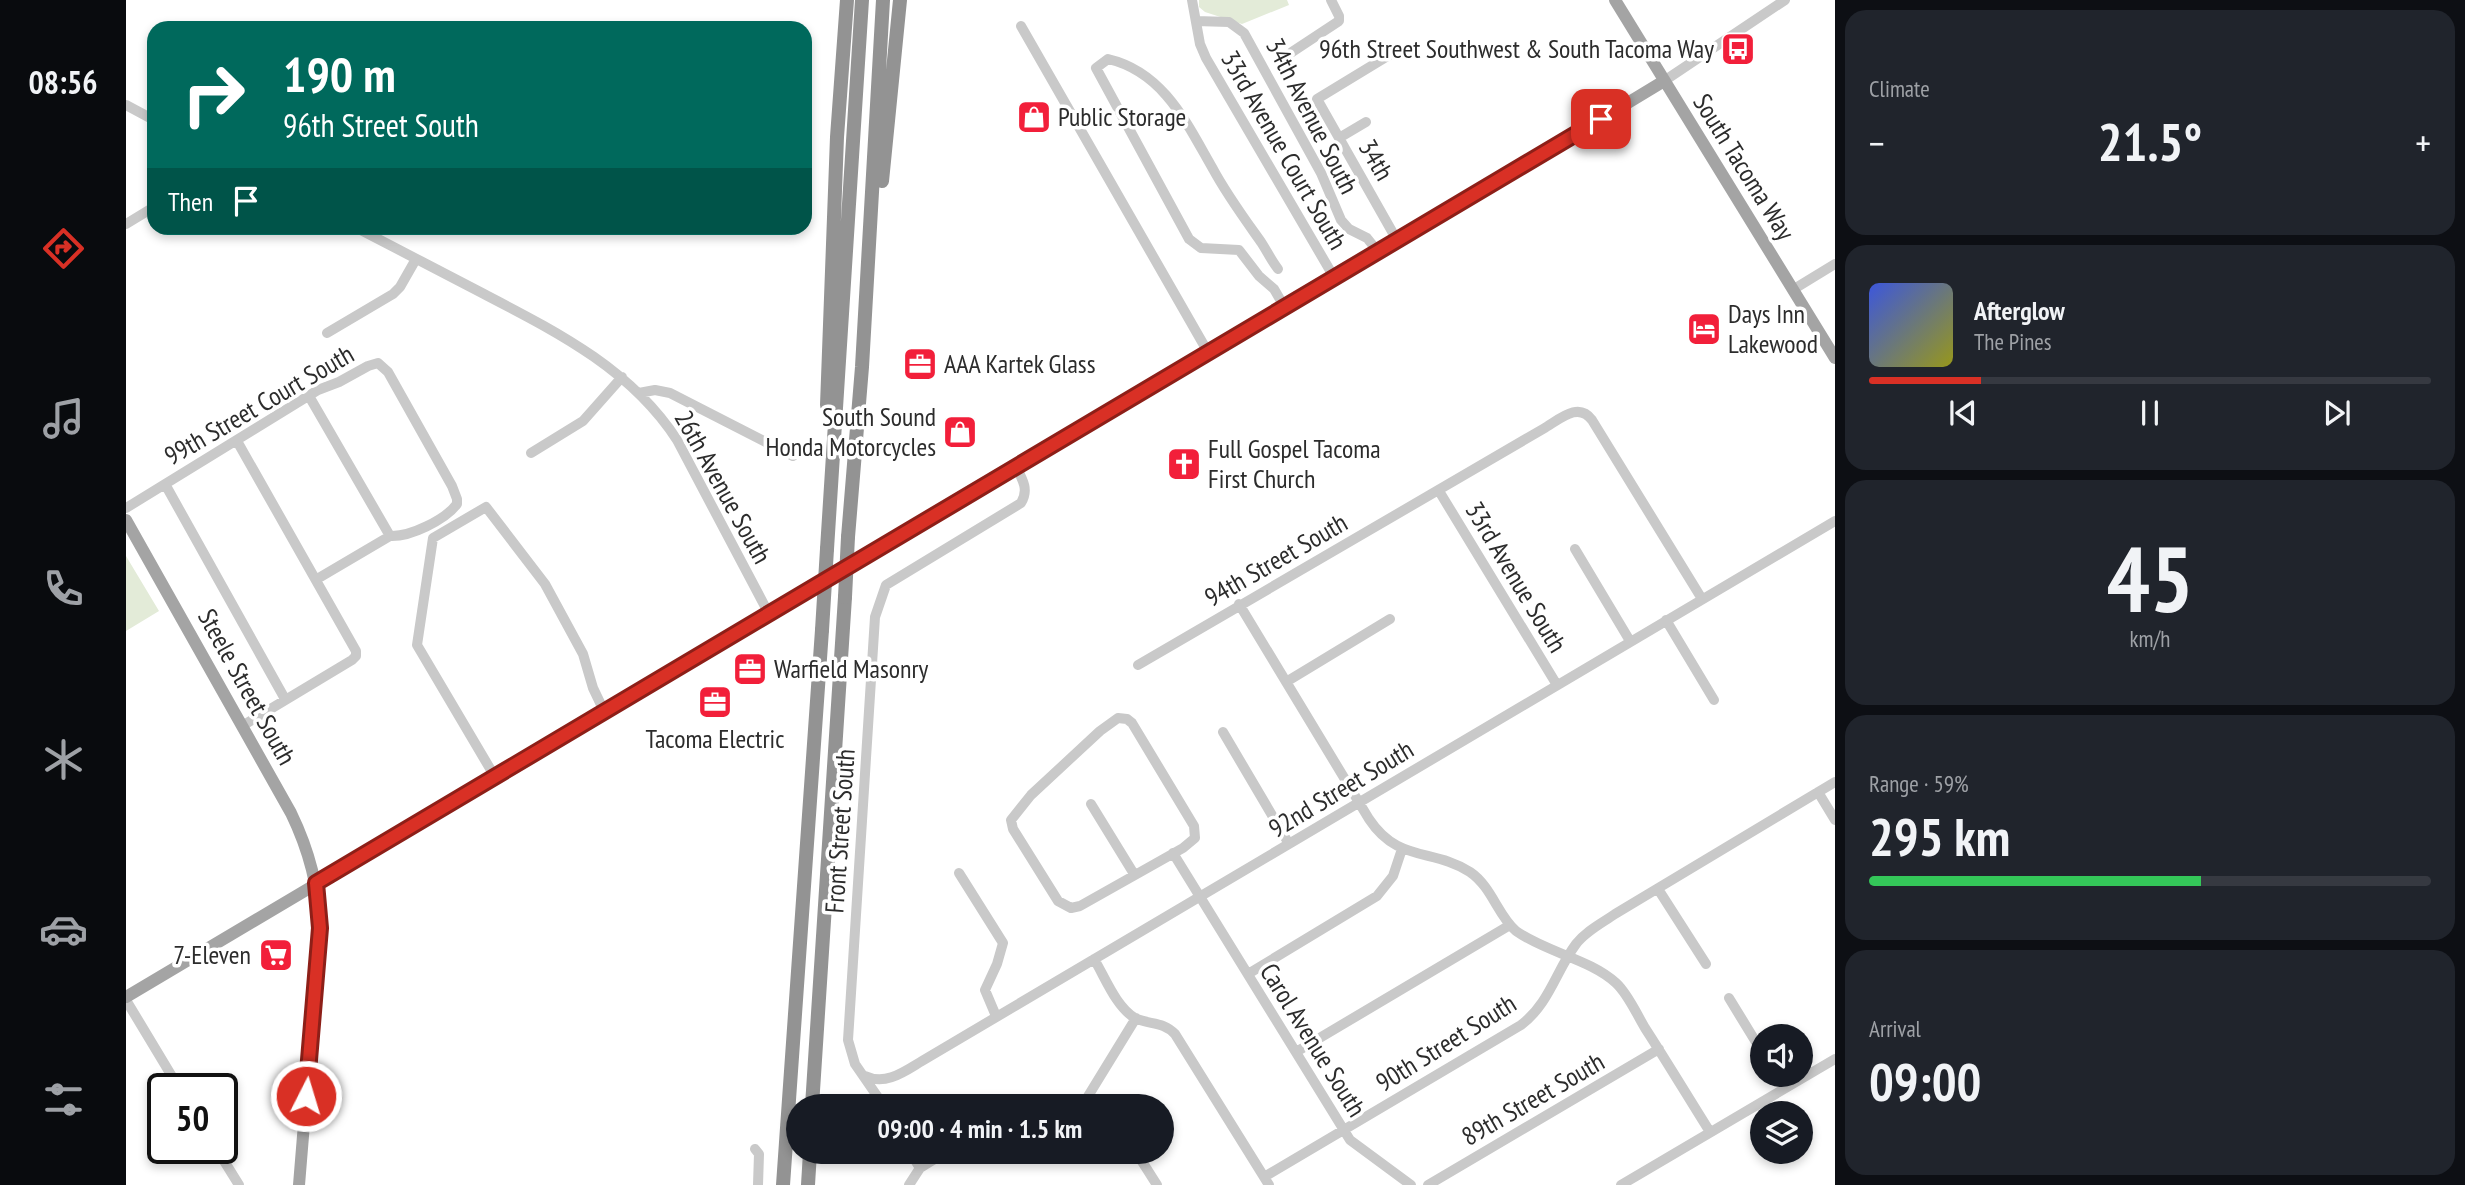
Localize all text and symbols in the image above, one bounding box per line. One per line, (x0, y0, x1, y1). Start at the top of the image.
bus stop icon: 96th Street Southwest & South Tacoma Way (1719, 30, 1757, 68)
street label: 34th Avenue South (1259, 32, 1366, 199)
place label: 96th Street Southwest & South Tacoma Way (1319, 32, 1714, 65)
text: 190 m (283, 42, 396, 106)
street label: 33rd Avenue Court South (1214, 44, 1355, 255)
icon: right (168, 49, 259, 140)
text: 08:56 (28, 61, 98, 103)
text: Climate (1869, 74, 1930, 103)
street label: South Tacoma Way (1686, 88, 1803, 246)
pin (1571, 89, 1631, 149)
shop icon: Public Storage (1015, 98, 1053, 136)
place label: Public Storage (1058, 100, 1186, 133)
icon: arrive (1582, 100, 1620, 138)
text: 96th Street South (283, 104, 479, 146)
text: 21.5° (2098, 108, 2202, 175)
text: − (1869, 118, 1885, 167)
text: + (2415, 118, 2431, 167)
street label: 34th (1352, 133, 1401, 186)
icon: arrive (227, 182, 265, 220)
text: Then (168, 185, 213, 218)
icon: directions (39, 224, 88, 273)
text: Afterglow (1974, 294, 2065, 327)
place label: Days Inn Lakewood (1728, 297, 1818, 360)
hotel icon: Days Inn Lakewood (1685, 310, 1723, 348)
text: The Pines (1974, 327, 2052, 356)
street label: 99th Street Court South (158, 337, 359, 472)
office icon: AAA Kartek Glass (901, 345, 939, 383)
place label: AAA Kartek Glass (944, 347, 1095, 380)
icon: music (39, 394, 88, 443)
icon: previous (1944, 394, 1982, 432)
icon: pause (2131, 394, 2169, 432)
icon: next (2318, 394, 2356, 432)
place label: South Sound Honda Motorcycles (766, 400, 936, 463)
street label: 26th Avenue South (668, 404, 779, 569)
shop icon: South Sound Honda Motorcycles (941, 413, 979, 451)
place label: Full Gospel Tacoma First Church (1208, 432, 1381, 495)
church icon: Full Gospel Tacoma First Church (1165, 445, 1203, 483)
street label: 33rd Avenue South (1458, 495, 1574, 658)
street label: 94th Street South (1199, 506, 1353, 614)
text: 45 (2107, 519, 2194, 637)
icon: phone (39, 564, 88, 613)
street label: Steele Street South (191, 603, 304, 771)
text: km/h (2130, 624, 2170, 653)
office icon: Warfield Masonry (731, 650, 769, 688)
place label: Warfield Masonry (774, 652, 929, 685)
office icon: Tacoma Electric (696, 683, 734, 721)
place label: Tacoma Electric (646, 722, 784, 755)
street label: 92nd Street South (1262, 732, 1419, 845)
icon: climate (39, 735, 88, 784)
street label: Front Street South (817, 748, 862, 914)
text: Range · 59% (1869, 769, 1969, 798)
text: 295 km (1869, 803, 2010, 870)
icon: car (39, 905, 88, 954)
supermarket icon: 7-Eleven (257, 936, 295, 974)
place label: 7-Eleven (173, 938, 251, 971)
street label: Carol Avenue South (1253, 957, 1374, 1123)
street label: 90th Street South (1370, 986, 1522, 1099)
text: Arrival (1869, 1014, 1921, 1043)
map controls (1750, 1024, 1813, 1164)
button: sound (1750, 1024, 1813, 1087)
street label: 89th Street South (1456, 1045, 1610, 1153)
text: 09:00 (1869, 1048, 1981, 1115)
position arrow (269, 1059, 343, 1133)
speed limit sign: 50 (147, 1073, 238, 1164)
icon: filters (39, 1075, 88, 1124)
button: layers (1750, 1101, 1813, 1164)
text: 09:00 · 4 min · 1.5 km (878, 1112, 1082, 1145)

